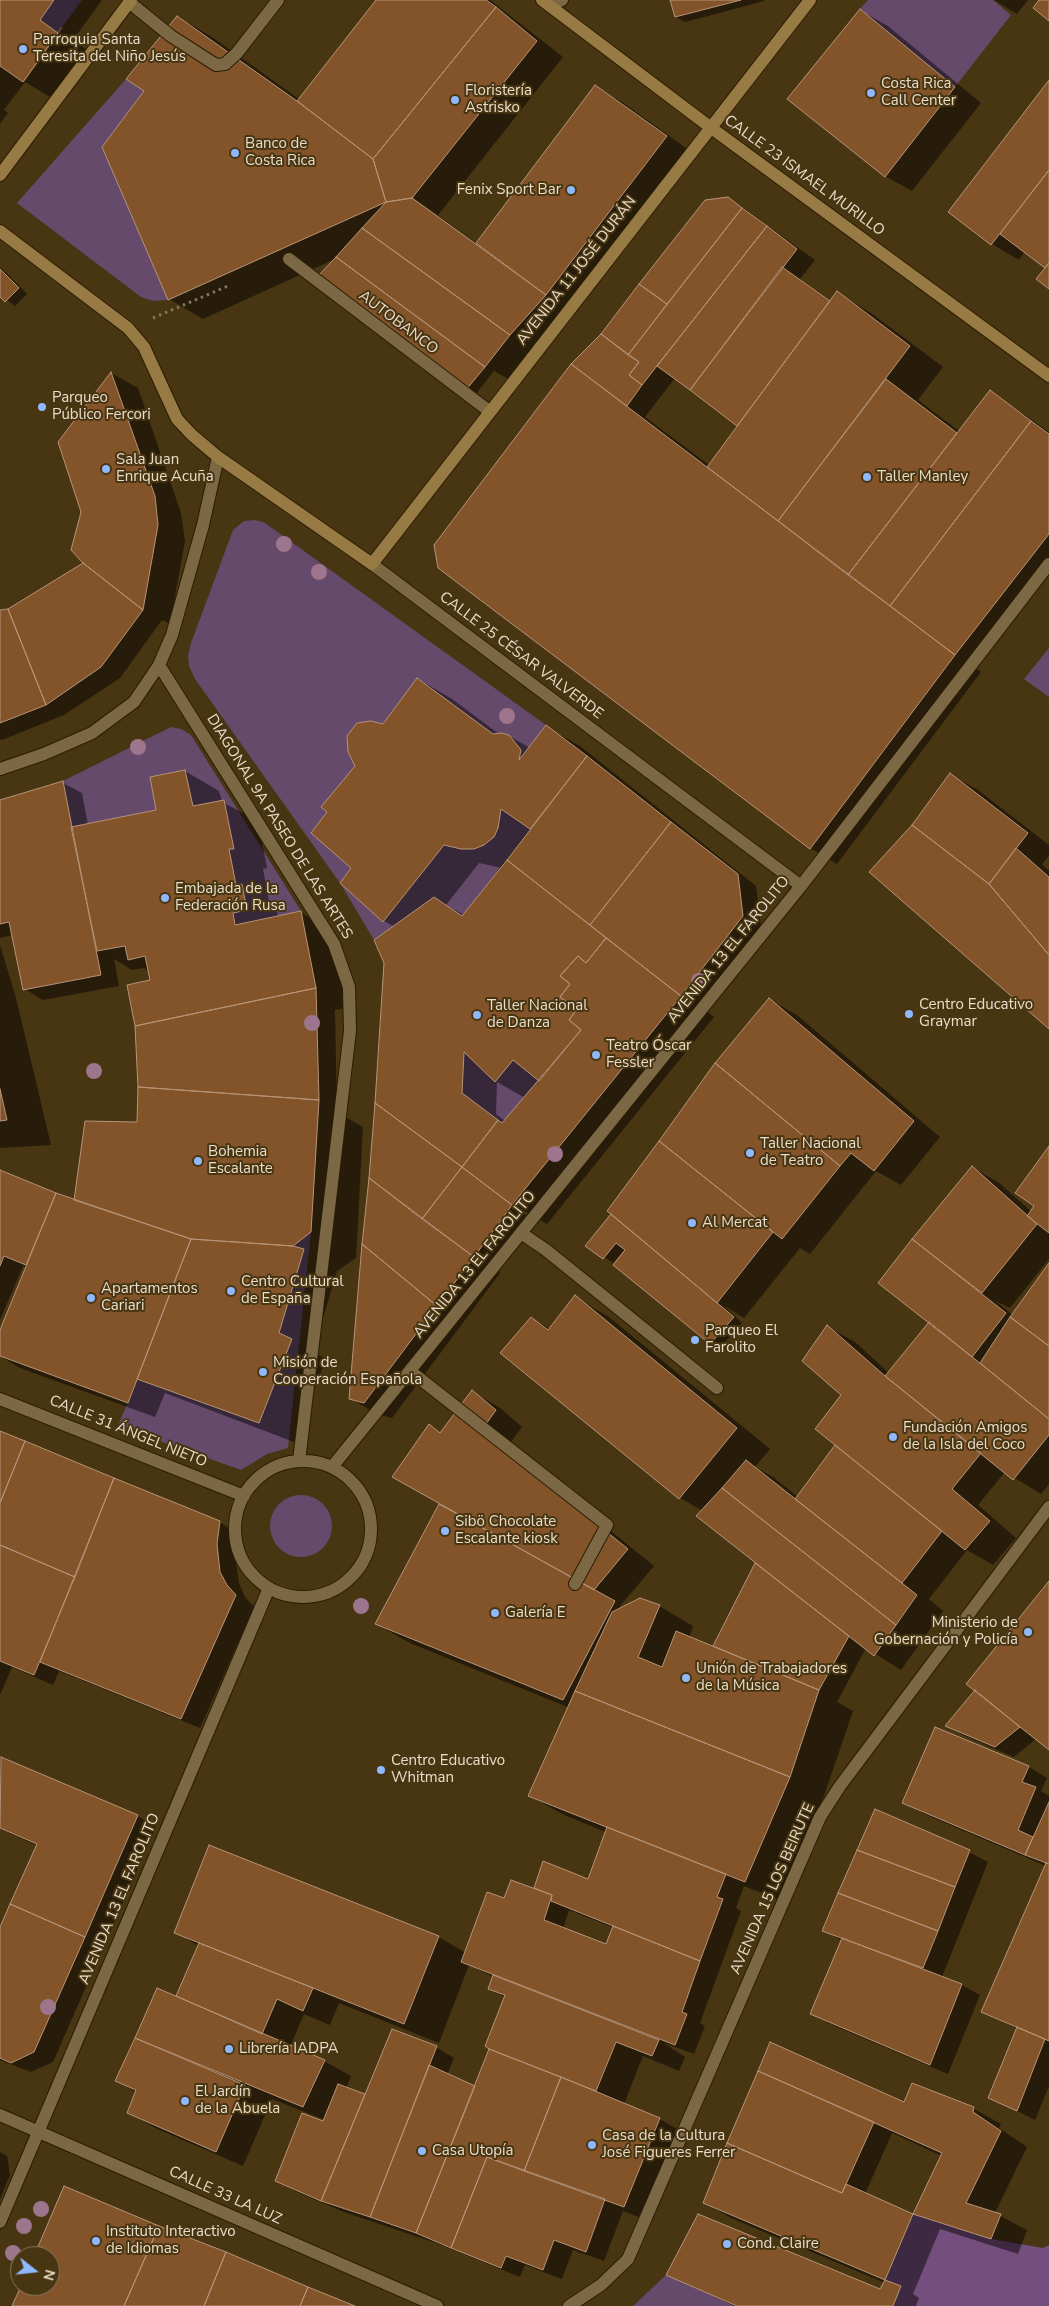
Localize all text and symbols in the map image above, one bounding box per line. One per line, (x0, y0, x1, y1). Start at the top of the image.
place label: Parroquia Santa Teresita del Niño Jesús (33, 31, 186, 66)
marker: Parroquia Santa Teresita del Niño Jesús (17, 43, 29, 55)
place label: Costa Rica Call Center (881, 75, 956, 110)
place label: Floristería Astrisko (465, 82, 532, 117)
marker: Costa Rica Call Center (865, 87, 877, 99)
marker: Floristería Astrisko (449, 94, 461, 106)
street label: CALLE 23 ISMAEL MURILLO (720, 112, 888, 240)
place label: Banco de Costa Rica (245, 135, 315, 170)
marker: Banco de Costa Rica (229, 147, 241, 159)
place label: Fenix Sport Bar (457, 181, 561, 199)
marker: Fenix Sport Bar (565, 184, 577, 196)
street label: AVENIDA 11 JOSÉ DURÁN (513, 193, 641, 349)
street label: AUTOBANCO (355, 287, 441, 359)
place label: Parqueo Público Fercori (52, 389, 151, 424)
marker: Parqueo Público Fercori (36, 401, 48, 413)
place label: Sala Juan Enrique Acuña (116, 451, 214, 486)
marker: Sala Juan Enrique Acuña (100, 463, 112, 475)
place label: Taller Manley (877, 468, 968, 486)
marker: Taller Manley (861, 471, 873, 483)
street label: CALLE 25 CÉSAR VALVERDE (436, 589, 606, 723)
street label: DIAGONAL 9A PASEO DE LAS ARTES (202, 711, 356, 943)
street label: AVENIDA 13 EL FAROLITO (664, 873, 794, 1027)
place label: Embajada de la Federación Rusa (175, 880, 286, 915)
marker: Embajada de la Federación Rusa (159, 892, 171, 904)
place label: Centro Educativo Graymar (919, 996, 1033, 1031)
place label: Taller Nacional de Danza (487, 997, 588, 1032)
marker: Centro Educativo Graymar (903, 1008, 915, 1020)
marker: Taller Nacional de Danza (471, 1009, 483, 1021)
place label: Teatro Óscar Fessler (606, 1037, 691, 1072)
marker: Teatro Óscar Fessler (590, 1049, 602, 1061)
place label: Taller Nacional de Teatro (760, 1135, 861, 1170)
place label: Bohemia Escalante (208, 1143, 273, 1178)
marker: Taller Nacional de Teatro (744, 1147, 756, 1159)
marker: Bohemia Escalante (192, 1155, 204, 1167)
street label: AVENIDA 13 EL FAROLITO (410, 1188, 540, 1342)
place label: Al Mercat (702, 1214, 767, 1232)
marker: Al Mercat (686, 1217, 698, 1229)
place label: Centro Cultural de España (241, 1273, 344, 1308)
place label: Apartamentos Cariari (101, 1280, 198, 1315)
marker: Centro Cultural de España (225, 1285, 237, 1297)
marker: Apartamentos Cariari (85, 1292, 97, 1304)
place label: Parqueo El Farolito (705, 1322, 778, 1357)
marker: Parqueo El Farolito (689, 1334, 701, 1346)
place label: Misión de Cooperación Española (273, 1354, 422, 1389)
marker: Misión de Cooperación Española (257, 1366, 269, 1378)
street label: CALLE 31 ÁNGEL NIETO (46, 1392, 210, 1472)
place label: Fundación Amigos de la Isla del Coco (903, 1419, 1027, 1454)
marker: Fundación Amigos de la Isla del Coco (887, 1431, 899, 1443)
place label: Sibö Chocolate Escalante kiosk (455, 1513, 558, 1548)
marker: Sibö Chocolate Escalante kiosk (439, 1525, 451, 1537)
place label: Galería E (505, 1604, 566, 1622)
marker: Galería E (489, 1607, 501, 1619)
place label: Ministerio de Gobernación y Policía (874, 1614, 1018, 1649)
marker: Ministerio de Gobernación y Policía (1022, 1626, 1034, 1638)
place label: Unión de Trabajadores de la Música (696, 1660, 847, 1695)
marker: Unión de Trabajadores de la Música (680, 1672, 692, 1684)
place label: Centro Educativo Whitman (391, 1752, 505, 1787)
marker: Centro Educativo Whitman (375, 1764, 387, 1776)
street label: AVENIDA 15 LOS BEIRUTE (727, 1801, 819, 1977)
street label: AVENIDA 13 EL FAROLITO (76, 1811, 164, 1987)
place label: Librería IADPA (239, 2040, 339, 2058)
marker: Librería IADPA (223, 2043, 235, 2055)
place label: El Jardín de la Abuela (195, 2083, 280, 2118)
marker: El Jardín de la Abuela (179, 2095, 191, 2107)
place label: Casa de la Cultura José Figueres Ferrer (602, 2127, 735, 2162)
marker: Casa de la Cultura José Figueres Ferrer (586, 2139, 598, 2151)
place label: Casa Utopía (432, 2142, 513, 2160)
marker: Casa Utopía (416, 2145, 428, 2157)
street label: CALLE 33 LA LUZ (166, 2163, 284, 2229)
place label: Instituto Interactivo de Idiomas (106, 2223, 236, 2258)
marker: Instituto Interactivo de Idiomas (90, 2235, 102, 2247)
place label: Cond. Claire (737, 2235, 819, 2253)
marker: Cond. Claire (721, 2238, 733, 2250)
north arrow (10, 2246, 60, 2296)
text: N (38, 2267, 60, 2283)

